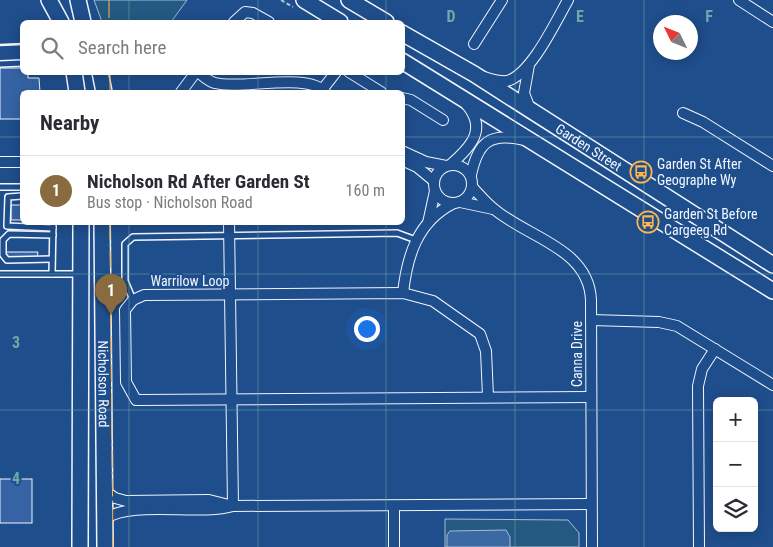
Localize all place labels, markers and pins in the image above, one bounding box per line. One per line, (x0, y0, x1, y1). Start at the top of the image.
place label: Garden St After Geographe Wy (657, 156, 742, 188)
bus stop icon: Garden St After Geographe Wy (629, 160, 653, 184)
place label: Garden St Before Cargeeg Rd (664, 206, 758, 238)
bus stop icon: Garden St Before Cargeeg Rd (636, 210, 660, 234)
pin: 1 (95, 274, 127, 315)

